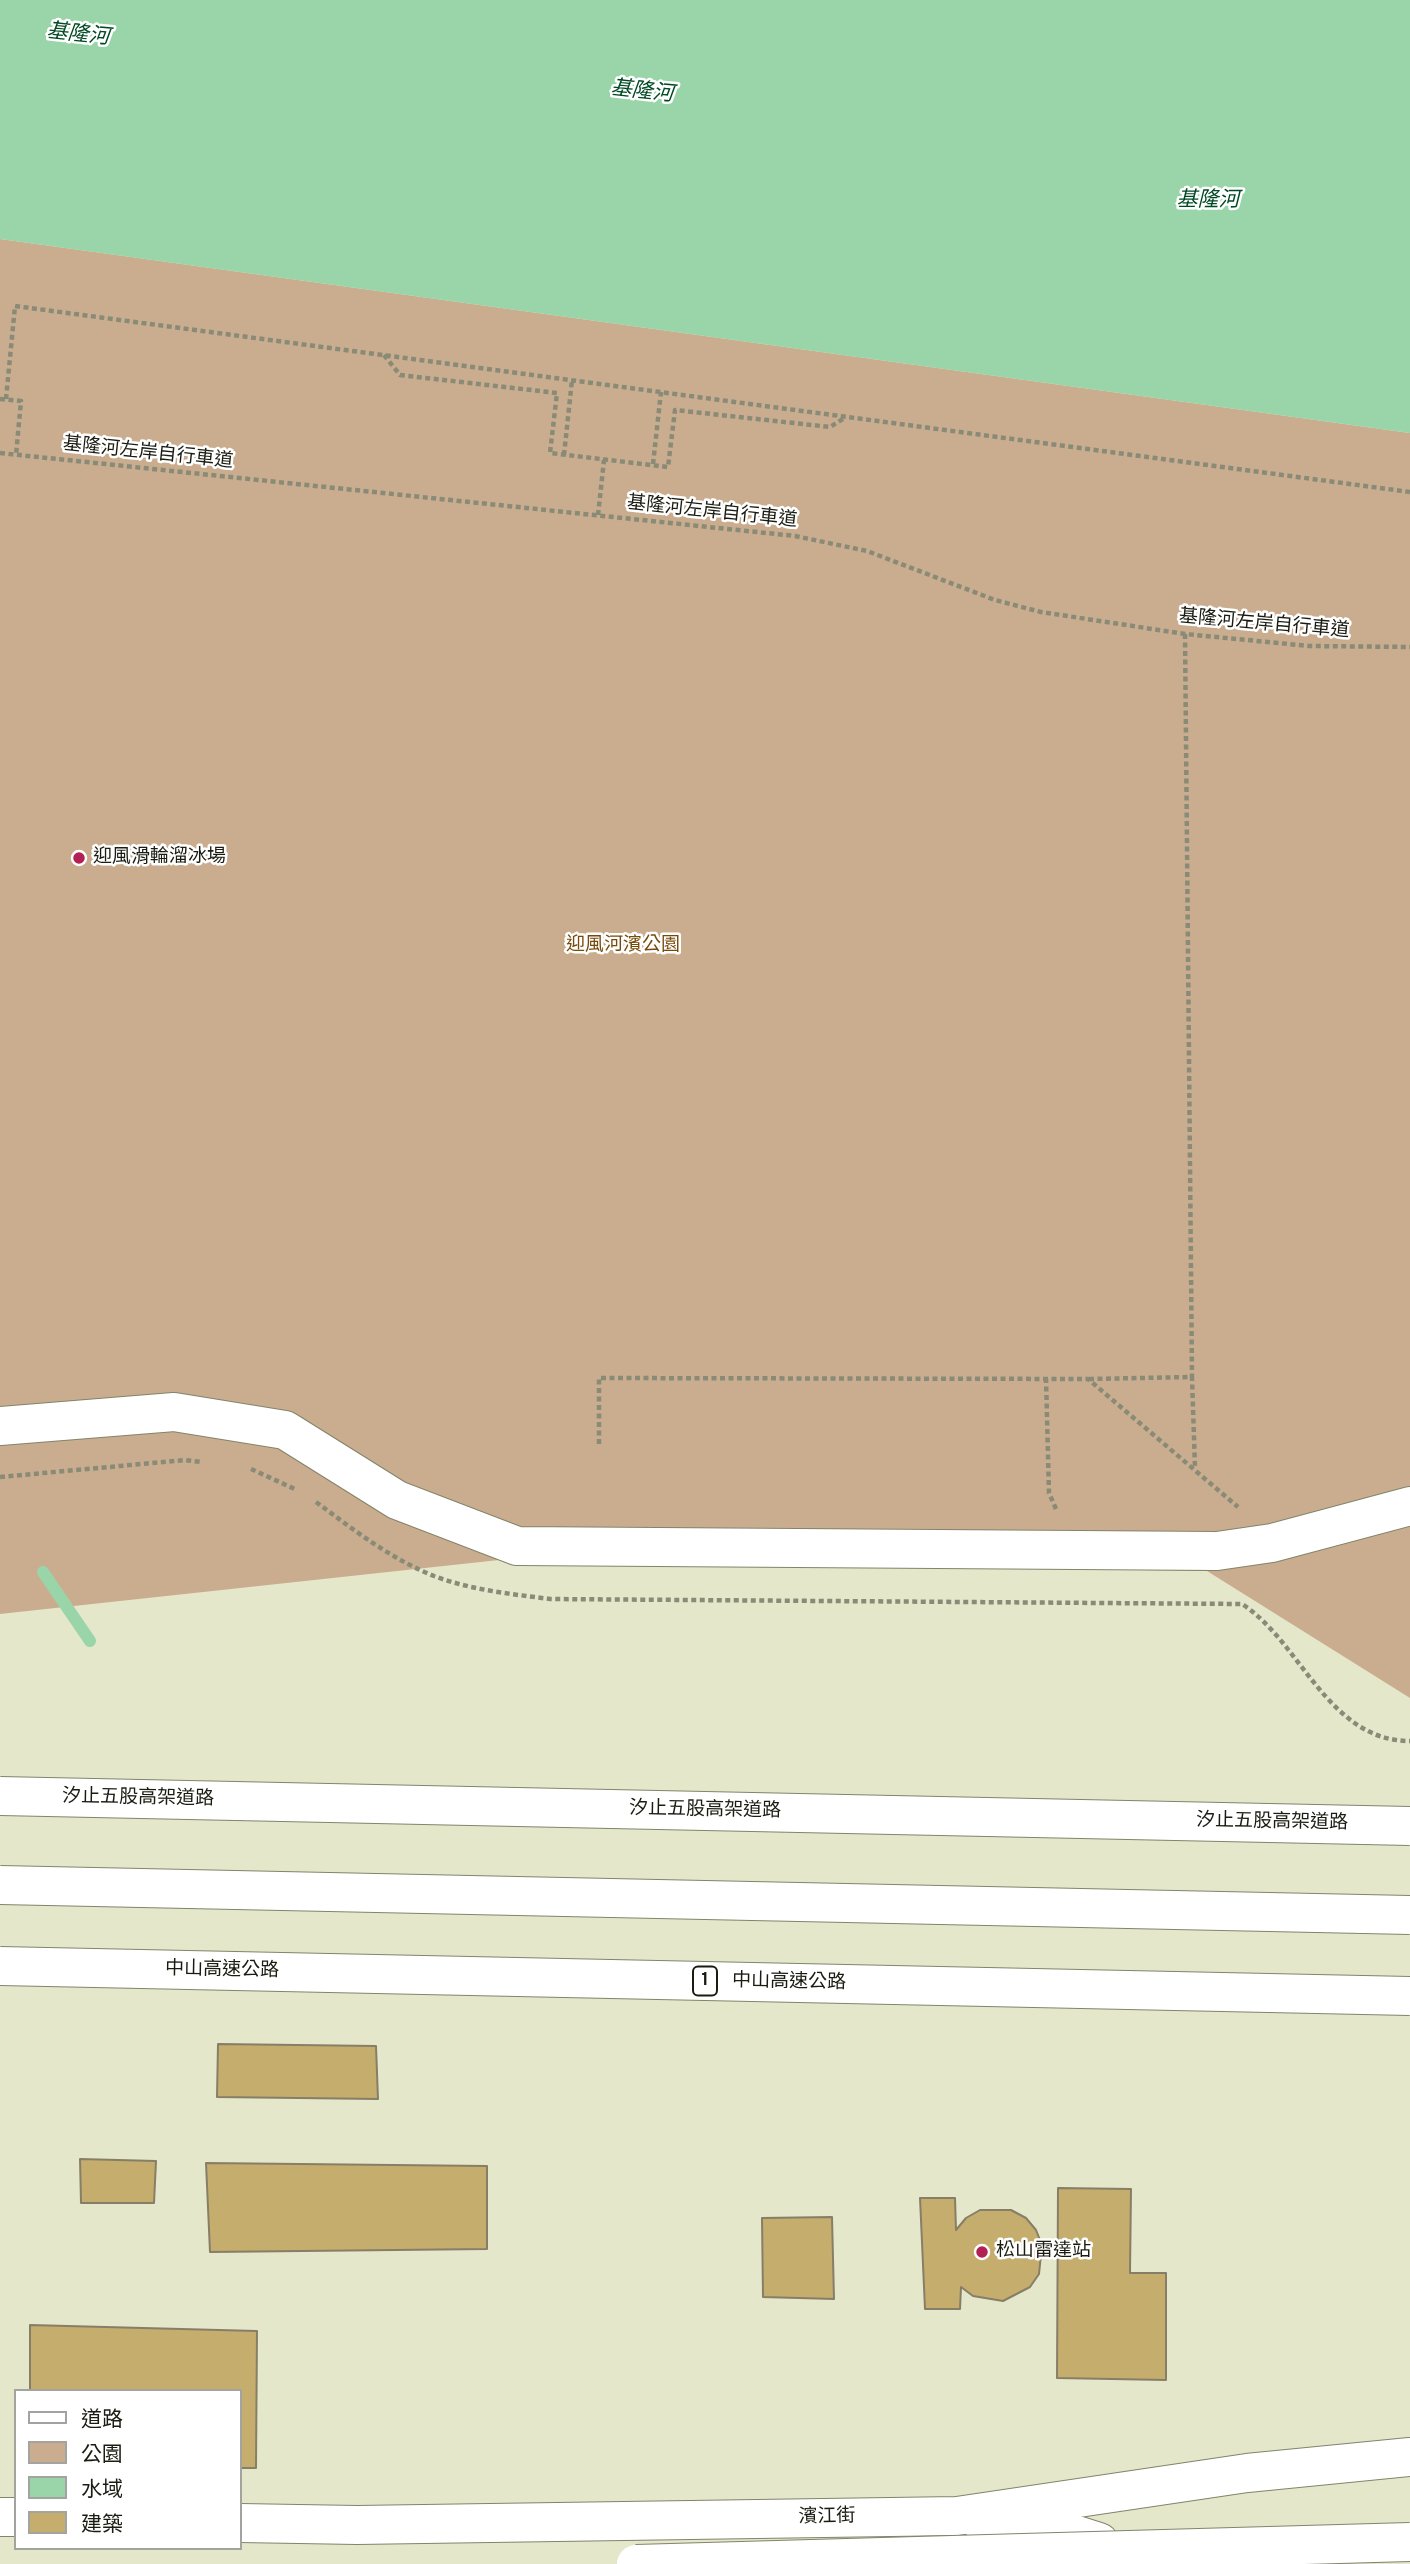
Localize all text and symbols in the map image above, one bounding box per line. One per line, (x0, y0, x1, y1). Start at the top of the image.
water label: 基隆河 (45, 20, 111, 52)
water label: 基隆河 (609, 77, 675, 109)
water label: 基隆河 (1177, 189, 1239, 215)
street label: 基隆河左岸自行車道 (62, 434, 234, 474)
street label: 基隆河左岸自行車道 (626, 493, 798, 533)
street label: 基隆河左岸自行車道 (1178, 606, 1350, 644)
place label: 迎風滑輪溜冰場 (93, 847, 226, 869)
marker: 迎風滑輪溜冰場 (71, 850, 87, 866)
park label: 迎風河濱公園 (566, 935, 680, 957)
street label: 汐止五股高架道路 (62, 1786, 214, 1812)
street label: 汐止五股高架道路 (629, 1798, 781, 1824)
street label: 汐止五股高架道路 (1196, 1810, 1348, 1836)
street label: 中山高速公路 (165, 1959, 279, 1983)
road number: 1 (693, 1966, 717, 1996)
street label: 中山高速公路 (732, 1971, 846, 1995)
place label: 松山雷達站 (996, 2241, 1091, 2263)
marker: 松山雷達站 (974, 2244, 990, 2260)
legend (14, 2389, 242, 2550)
text: 道路 (81, 2407, 123, 2434)
text: 公園 (81, 2442, 123, 2469)
text: 水域 (81, 2477, 123, 2504)
street label: 濱江街 (798, 2506, 856, 2530)
text: 建築 (81, 2512, 123, 2539)

